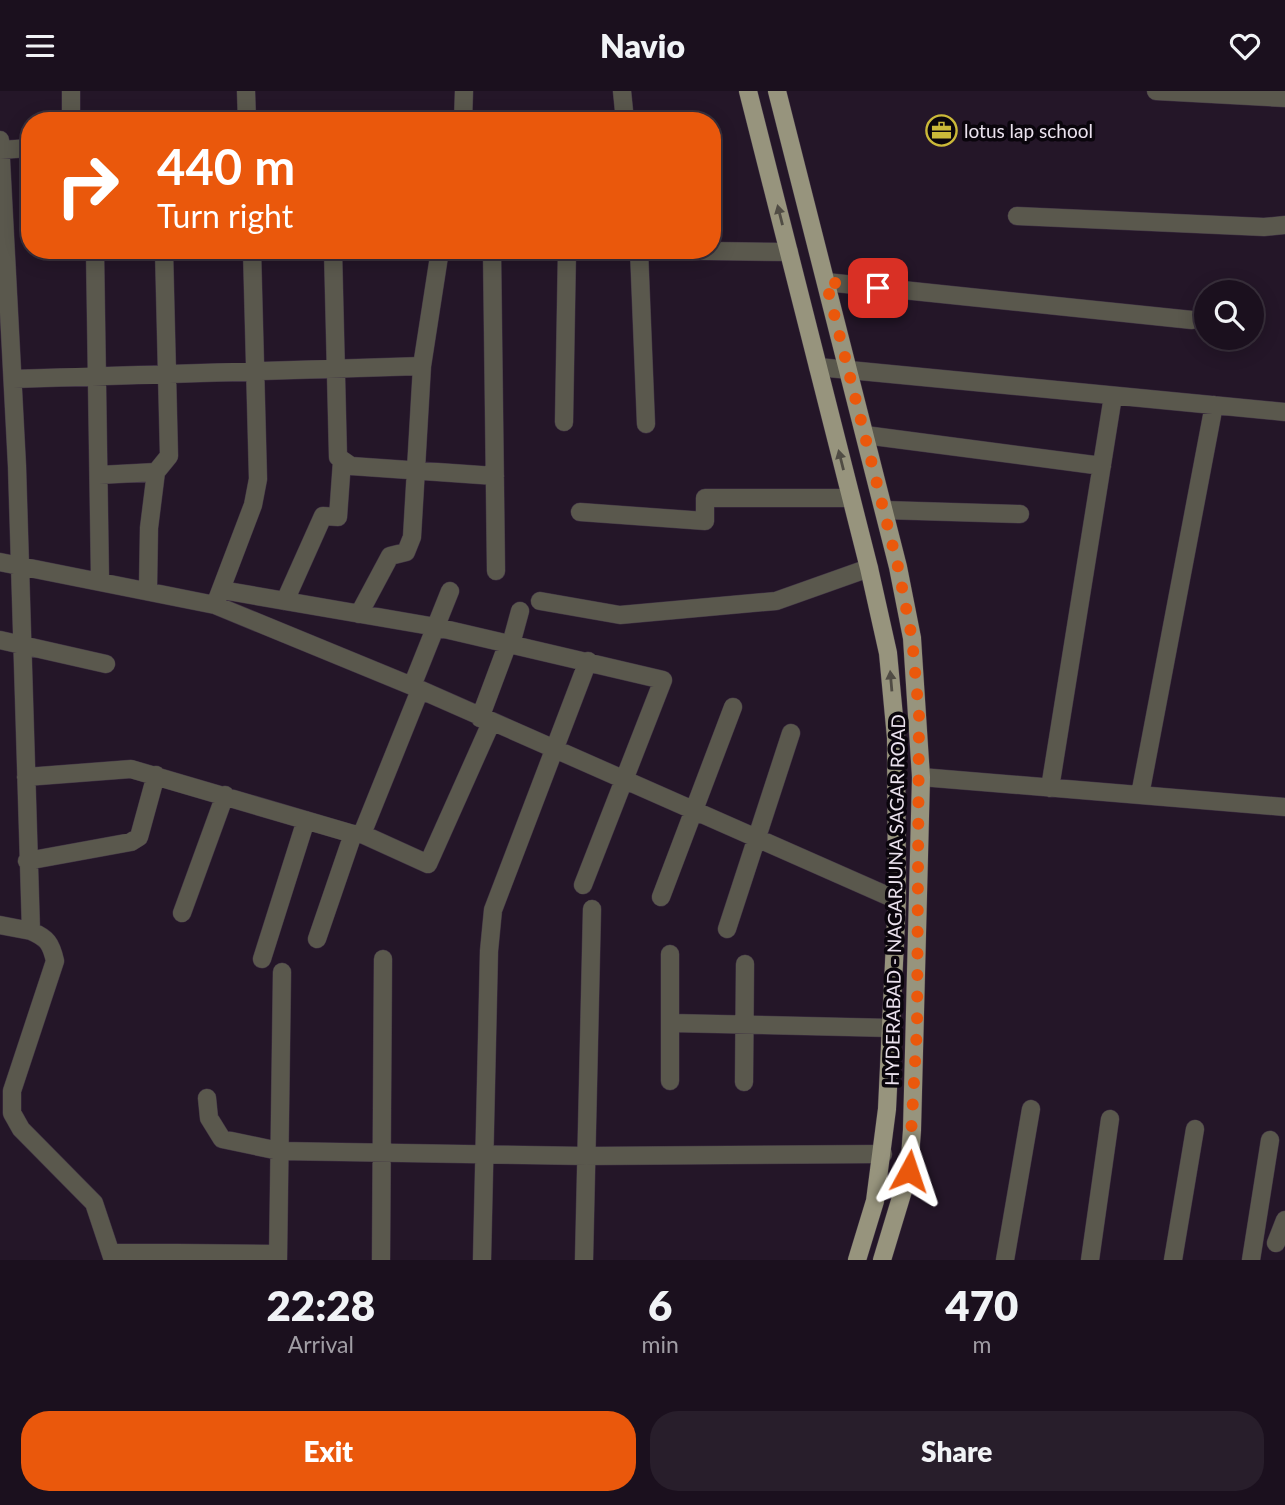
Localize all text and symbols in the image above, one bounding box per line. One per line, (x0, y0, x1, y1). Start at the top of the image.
text: Navio (600, 26, 685, 65)
icon: menu (21, 27, 59, 65)
icon: heart (1226, 27, 1264, 65)
office icon: lotus lap school (924, 114, 958, 148)
place label: lotus lap school (964, 119, 1093, 142)
text: 440 m (157, 137, 295, 195)
icon: right (42, 140, 133, 231)
text: Turn right (157, 196, 293, 235)
one-way arrow (774, 204, 785, 226)
pin (848, 258, 908, 318)
icon: arrive (859, 269, 897, 307)
map controls (1194, 280, 1264, 350)
button: search (1194, 280, 1264, 350)
one-way arrow (835, 449, 846, 471)
one-way arrow (885, 670, 896, 692)
street label: HYDERABAD - NAGARJUNA SAGAR ROAD (880, 714, 909, 1086)
position arrow (872, 1134, 946, 1208)
text: 22:28 (267, 1280, 375, 1330)
text: 6 (648, 1280, 672, 1330)
text: 470 (945, 1280, 1018, 1330)
text: Arrival (288, 1330, 354, 1358)
text: min (642, 1330, 679, 1358)
text: m (972, 1330, 991, 1358)
button: Exit (21, 1411, 636, 1491)
button: Share (650, 1411, 1264, 1491)

